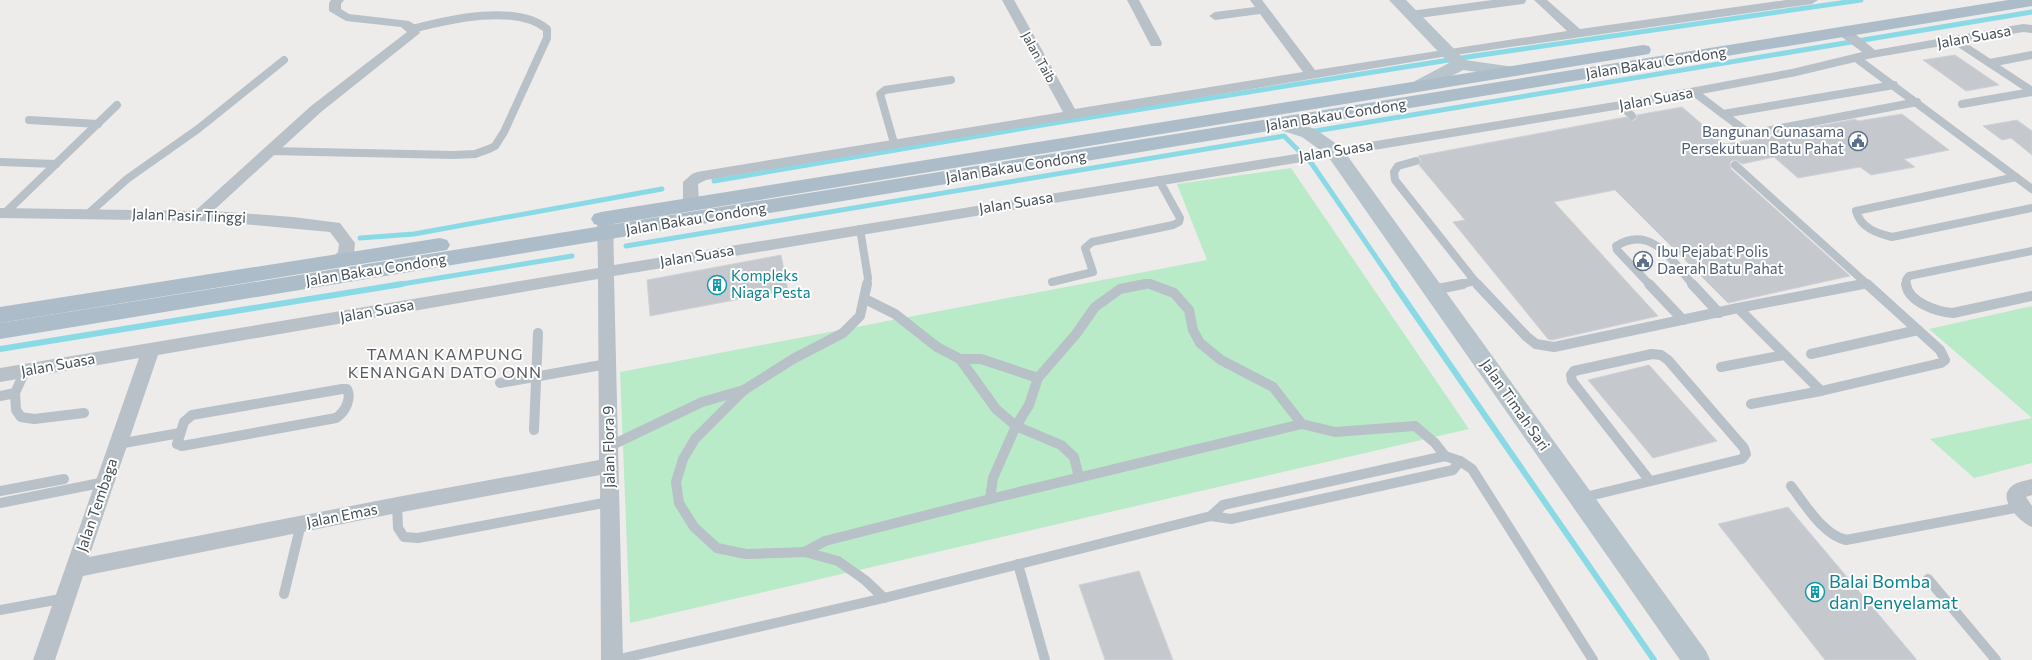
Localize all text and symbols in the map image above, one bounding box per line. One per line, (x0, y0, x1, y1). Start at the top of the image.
street label: Jalan Suasa (1935, 21, 2012, 51)
street label: Jalan Taib (1019, 29, 1060, 85)
street label: Jalan Bakau Condong (1584, 42, 1728, 82)
street label: Jalan Suasa (1617, 83, 1694, 113)
street label: Jalan Bakau Condong (1264, 94, 1408, 134)
place label: Bangunan Gunasama Persekutuan Batu Pahat (1681, 122, 1844, 157)
public building icon: Bangunan Gunasama Persekutuan Batu Pahat (1847, 130, 1869, 152)
street label: Jalan Suasa (1297, 135, 1374, 165)
street label: Jalan Bakau Condong (944, 146, 1088, 186)
street label: Jalan Suasa (977, 187, 1054, 217)
street label: Jalan Bakau Condong (624, 198, 768, 238)
street label: Jalan Pasir Tinggi (132, 204, 246, 226)
street label: Jalan Suasa (658, 240, 735, 270)
place label: Ibu Pejabat Polis Daerah Batu Pahat (1657, 242, 1784, 277)
street label: Jalan Bakau Condong (304, 249, 448, 289)
public building icon: Ibu Pejabat Polis Daerah Batu Pahat (1632, 250, 1654, 272)
place label: Kompleks Niaga Pesta (731, 266, 811, 301)
building icon: Kompleks Niaga Pesta (706, 274, 728, 296)
street label: Jalan Suasa (338, 295, 415, 325)
district label: TAMAN KAMPUNG KENANGAN DATO ONN (348, 344, 542, 381)
street label: Jalan Suasa (19, 349, 96, 379)
street label: Jalan Timah Sari (1478, 355, 1554, 454)
street label: Jalan Flora 9 (598, 406, 618, 488)
street label: Jalan Tembaga (72, 456, 120, 554)
street label: Jalan Emas (305, 499, 379, 531)
place label: Balai Bomba dan Penyelamat (1829, 570, 1958, 613)
building icon: Balai Bomba dan Penyelamat (1804, 581, 1826, 603)

